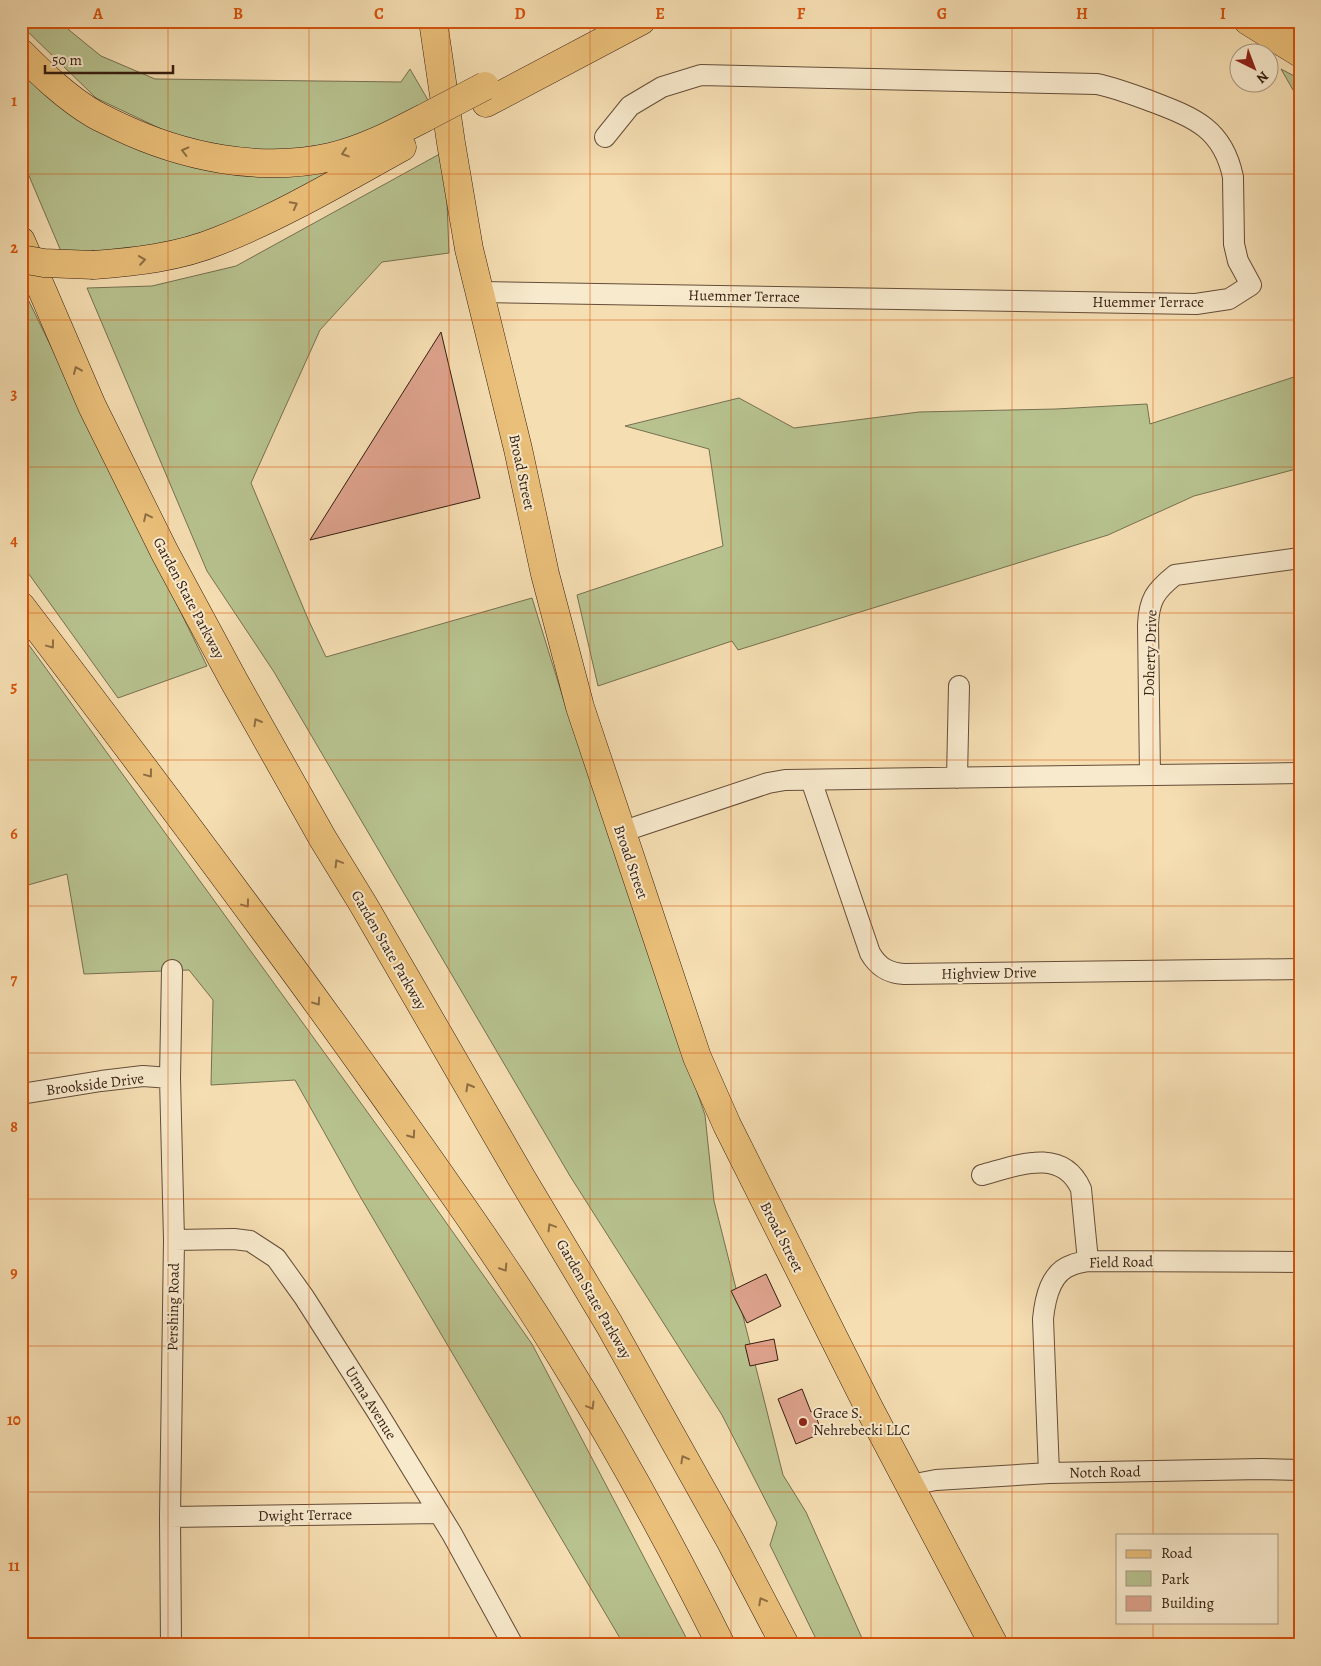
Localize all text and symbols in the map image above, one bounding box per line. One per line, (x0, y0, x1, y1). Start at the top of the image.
text: A (92, 3, 104, 25)
text: B (233, 3, 243, 25)
text: C (374, 3, 384, 25)
text: D (514, 3, 526, 25)
text: E (655, 3, 665, 25)
text: F (797, 3, 806, 25)
text: G (937, 3, 947, 25)
text: H (1076, 3, 1088, 25)
text: I (1220, 3, 1226, 25)
scale bar (45, 42, 172, 74)
north arrow (1228, 42, 1278, 92)
text: 50 m (52, 50, 82, 70)
text: N (1252, 67, 1273, 88)
text: 1 (11, 90, 17, 112)
one-way arrow (181, 146, 190, 157)
one-way arrow (342, 147, 350, 157)
one-way arrow (289, 201, 298, 211)
text: 2 (10, 237, 18, 259)
one-way arrow (138, 255, 147, 265)
street label: Huemmer Terrace (688, 285, 800, 307)
street label: Huemmer Terrace (1092, 292, 1204, 312)
one-way arrow (73, 366, 83, 375)
text: 3 (11, 383, 18, 405)
street label: Broad Street (504, 432, 540, 512)
one-way arrow (143, 513, 153, 522)
text: 4 (10, 530, 18, 552)
street label: Garden State Parkway (149, 534, 230, 662)
street label: Doherty Drive (1138, 609, 1162, 697)
one-way arrow (45, 639, 53, 648)
text: 5 (11, 676, 18, 698)
one-way arrow (253, 718, 263, 727)
one-way arrow (143, 768, 152, 778)
street label: Broad Street (609, 822, 653, 902)
text: 6 (10, 823, 18, 845)
one-way arrow (334, 859, 344, 868)
street label: Garden State Parkway (347, 887, 432, 1014)
one-way arrow (240, 899, 249, 908)
street label: Highview Drive (941, 962, 1037, 984)
text: 7 (11, 969, 18, 991)
one-way arrow (311, 996, 320, 1006)
street label: Brookside Drive (45, 1068, 145, 1100)
one-way arrow (465, 1083, 475, 1092)
text: 8 (10, 1116, 18, 1138)
one-way arrow (405, 1129, 415, 1138)
street label: Broad Street (756, 1198, 808, 1276)
one-way arrow (548, 1223, 558, 1232)
street label: Garden State Parkway (552, 1236, 637, 1363)
street label: Field Road (1089, 1251, 1154, 1273)
text: 9 (10, 1262, 18, 1284)
street label: Pershing Road (162, 1262, 184, 1351)
one-way arrow (498, 1263, 507, 1272)
street label: Urma Avenue (341, 1363, 402, 1444)
one-way arrow (584, 1400, 594, 1409)
place label: Grace S. Nehrebecki LLC (813, 1403, 910, 1440)
text: 10 (7, 1409, 21, 1431)
marker: Grace S. Nehrebecki LLC (797, 1416, 809, 1428)
one-way arrow (681, 1455, 691, 1464)
street label: Notch Road (1069, 1461, 1142, 1483)
street label: Dwight Terrace (258, 1504, 353, 1526)
legend (1116, 1534, 1278, 1624)
text: Road (1161, 1543, 1193, 1563)
text: 11 (8, 1555, 20, 1577)
text: Park (1161, 1569, 1190, 1589)
text: Building (1161, 1593, 1214, 1613)
one-way arrow (758, 1598, 768, 1607)

